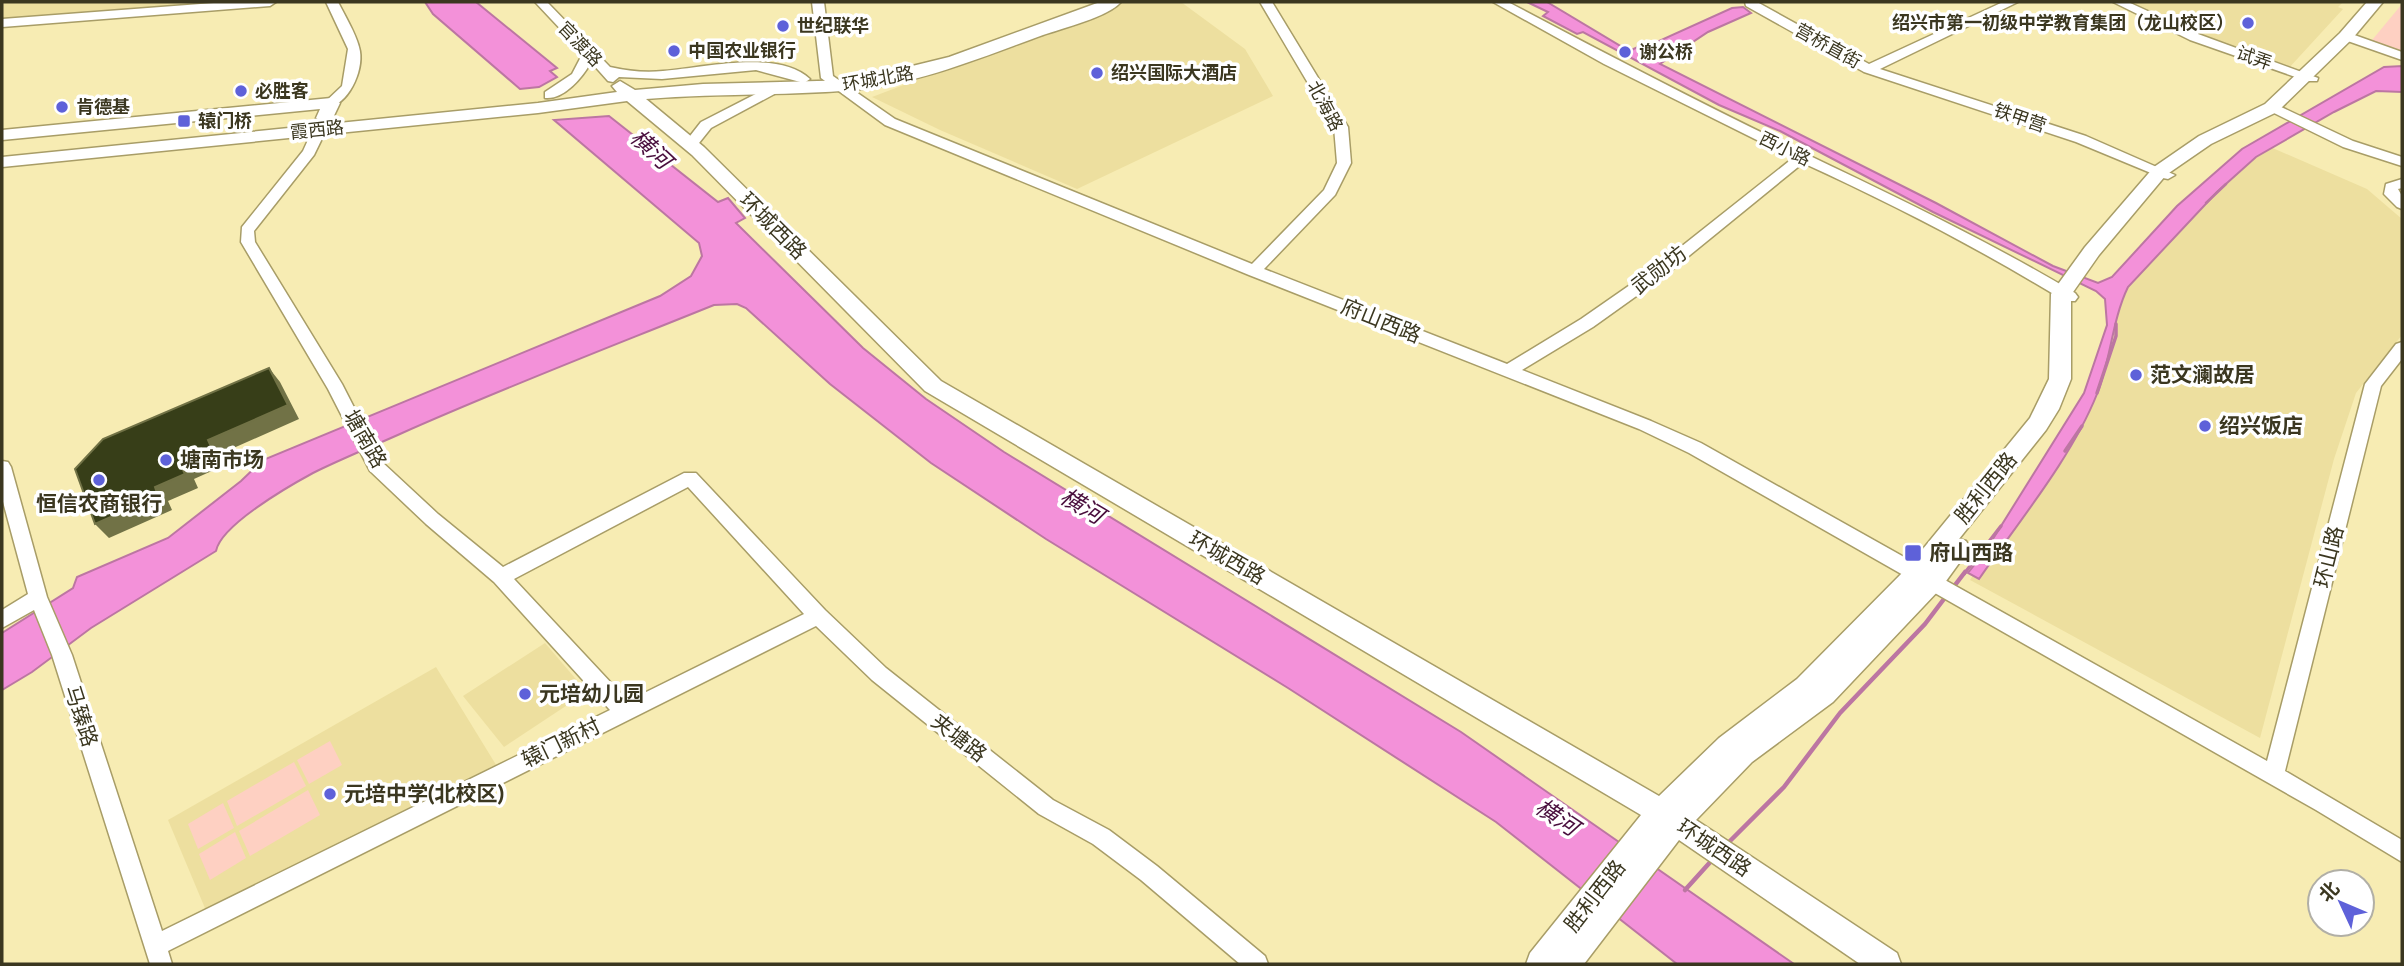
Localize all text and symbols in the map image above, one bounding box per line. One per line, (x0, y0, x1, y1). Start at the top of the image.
place label: 绍兴市第一初级中学教育集团（龙山校区） (1892, 12, 2234, 34)
place label: 世纪联华 (797, 15, 869, 37)
marker: 绍兴市第一初级中学教育集团（龙山校区） (2240, 15, 2256, 31)
street label: 官渡路 (553, 17, 607, 71)
marker: 世纪联华 (775, 18, 791, 34)
street label: 营桥直街 (1791, 19, 1865, 73)
place label: 中国农业银行 (688, 40, 796, 62)
place label: 谢公桥 (1639, 41, 1693, 63)
street label: 试弄 (2233, 42, 2275, 74)
marker: 中国农业银行 (666, 43, 682, 59)
marker: 谢公桥 (1617, 44, 1633, 60)
street label: 环城北路 (841, 62, 915, 96)
place label: 绍兴国际大酒店 (1111, 62, 1237, 84)
marker: 绍兴国际大酒店 (1089, 65, 1105, 81)
street label: 北海路 (1303, 77, 1347, 135)
place label: 必胜客 (255, 80, 309, 102)
marker: 必胜客 (233, 83, 249, 99)
place label: 肯德基 (76, 96, 130, 118)
marker: 肯德基 (54, 99, 70, 115)
street label: 铁甲营 (1991, 99, 2049, 137)
place label: 辕门桥 (198, 110, 252, 132)
marker: 辕门桥 (176, 113, 192, 129)
street label: 霞西路 (289, 116, 345, 144)
water label: 横河 (624, 124, 680, 178)
street label: 西小路 (1756, 127, 1814, 171)
street label: 环城西路 (734, 188, 811, 265)
street label: 武勋坊 (1627, 241, 1692, 300)
street label: 府山西路 (1337, 294, 1424, 349)
place label: 范文澜故居 (2150, 363, 2255, 388)
marker: 范文澜故居 (2128, 367, 2144, 383)
street label: 塘南路 (338, 406, 391, 473)
place label: 绍兴饭店 (2219, 414, 2303, 439)
marker: 绍兴饭店 (2197, 418, 2213, 434)
place label: 塘南市场 (180, 448, 264, 473)
street label: 胜利西路 (1950, 448, 2023, 529)
marker: 塘南市场 (158, 452, 174, 468)
marker: 恒信农商银行 (91, 472, 107, 488)
water label: 横河 (1055, 483, 1112, 533)
place label: 恒信农商银行 (36, 492, 162, 517)
street label: 环山路 (2310, 524, 2349, 591)
street label: 环城西路 (1184, 527, 1269, 590)
place label: 府山西路 (1929, 541, 2013, 566)
marker: 府山西路 (1903, 543, 1923, 563)
street label: 马臻路 (59, 682, 102, 750)
place label: 元培幼儿园 (539, 682, 644, 707)
marker: 元培幼儿园 (517, 686, 533, 702)
street label: 夹塘路 (926, 709, 991, 768)
street label: 辕门新村 (518, 714, 604, 773)
place label: 元培中学(北校区) (344, 782, 504, 807)
marker: 元培中学(北校区) (322, 786, 338, 802)
water label: 横河 (1530, 793, 1587, 845)
street label: 环城西路 (1672, 815, 1756, 882)
street label: 胜利西路 (1560, 856, 1631, 937)
north arrow (2306, 868, 2376, 938)
text: 北 (2315, 877, 2344, 906)

